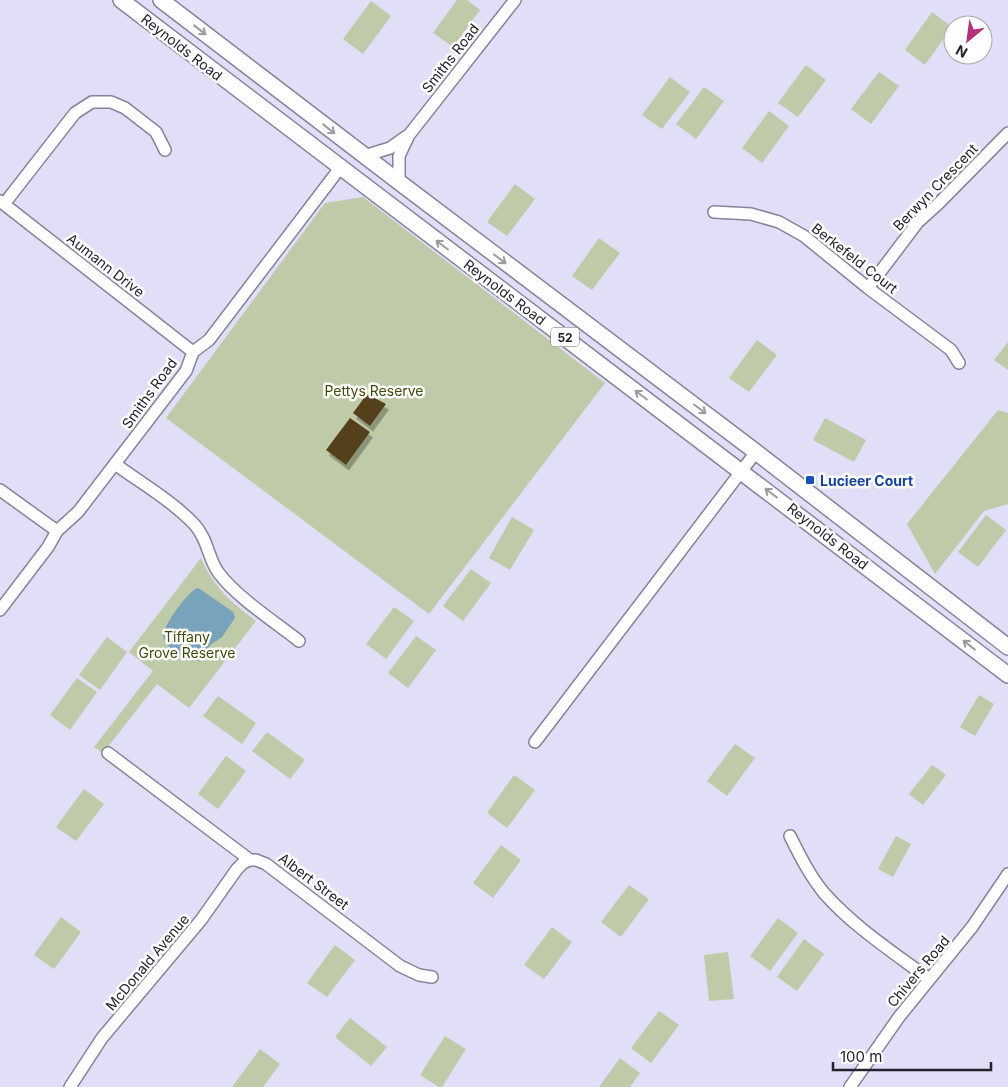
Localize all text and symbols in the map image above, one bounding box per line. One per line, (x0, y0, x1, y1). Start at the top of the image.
street label: Reynolds Road (138, 10, 226, 84)
north arrow (943, 15, 993, 65)
street label: Smiths Road (418, 20, 482, 96)
one-way arrow (193, 24, 206, 35)
text: N (953, 42, 970, 62)
one-way arrow (322, 123, 335, 134)
street label: Berwyn Crescent (889, 140, 981, 234)
street label: Berkefeld Court (809, 219, 902, 297)
street label: Aumann Drive (64, 230, 148, 300)
one-way arrow (436, 239, 449, 250)
one-way arrow (493, 253, 506, 264)
street label: Reynolds Road (461, 256, 549, 328)
road number: 52 (551, 328, 579, 347)
street label: Smiths Road (118, 355, 180, 431)
park label: Pettys Reserve (324, 382, 424, 399)
one-way arrow (634, 390, 648, 400)
one-way arrow (693, 404, 707, 414)
place label: Lucieer Court (820, 472, 913, 489)
marker: Lucieer Court (804, 474, 816, 486)
one-way arrow (765, 487, 778, 498)
street label: Reynolds Road (784, 499, 872, 573)
park label: Tiffany Grove Reserve (138, 628, 236, 661)
one-way arrow (962, 640, 976, 650)
street label: Albert Street (276, 849, 353, 913)
street label: McDonald Avenue (102, 910, 192, 1014)
street label: Chivers Road (883, 932, 953, 1010)
scale bar (833, 1040, 990, 1072)
text: 100 m (840, 1047, 882, 1066)

